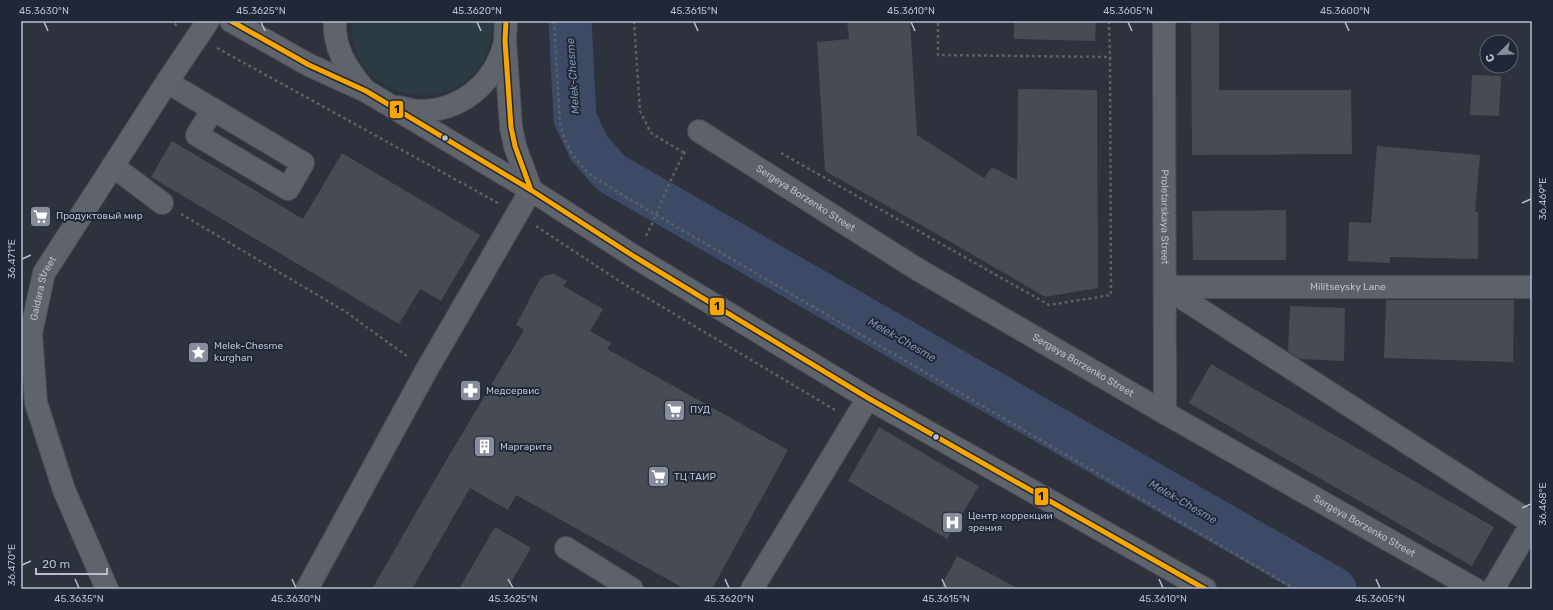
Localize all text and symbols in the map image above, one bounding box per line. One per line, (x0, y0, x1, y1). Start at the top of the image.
text: 45.3630°N (19, 5, 69, 17)
text: 45.3625°N (236, 5, 286, 17)
text: 45.3620°N (452, 5, 502, 17)
text: 45.3615°N (670, 5, 718, 17)
text: 45.3610°N (887, 5, 935, 17)
text: 45.3605°N (1103, 5, 1153, 17)
text: 45.3600°N (1320, 5, 1370, 17)
north arrow (1479, 34, 1519, 74)
water label: Melek-Chesme (564, 38, 582, 114)
text: С (1483, 51, 1498, 64)
line badge: 1 (389, 100, 404, 119)
text: 1 (394, 103, 400, 116)
unlabelled marker (440, 133, 450, 143)
street label: Sergeya Borzenko Street (754, 162, 857, 234)
street label: Proletarskaya Street (1158, 169, 1171, 265)
text: 36.469°E (1537, 178, 1549, 220)
supermarket icon: Продуктовый мир (28, 203, 54, 229)
place label: Продуктовый мир (56, 210, 143, 222)
text: 36.471°E (6, 239, 18, 279)
street label: Gaidara Street (28, 254, 59, 322)
street label: Militseysky Lane (1310, 281, 1386, 293)
line badge: 1 (709, 297, 725, 316)
text: 1 (714, 300, 720, 313)
water label: Melek-Chesme (866, 315, 938, 365)
street label: Sergeya Borzenko Street (1030, 331, 1136, 400)
place icon: Melek-Chesme kurghan (186, 339, 212, 365)
place label: Melek-Chesme kurghan (214, 340, 283, 364)
pharmacy icon: Медсервис (457, 378, 483, 404)
place label: Медсервис (486, 385, 540, 397)
supermarket icon: ПУД (662, 397, 688, 423)
place label: ПУД (690, 404, 710, 416)
unlabelled marker (931, 432, 941, 442)
building icon: Маргарита (471, 434, 497, 460)
place label: Маргарита (500, 441, 552, 453)
supermarket icon: ТЦ ТАИР (646, 464, 672, 490)
place label: ТЦ ТАИР (674, 471, 716, 483)
water label: Melek-Chesme (1147, 477, 1219, 527)
text: 36.468°E (1537, 483, 1549, 525)
line badge: 1 (1034, 487, 1049, 506)
text: 1 (1038, 490, 1044, 503)
street label: Sergeya Borzenko Street (1311, 492, 1417, 560)
hospital icon: Центр коррекции зрения (939, 509, 965, 535)
place label: Центр коррекции зрения (968, 510, 1053, 534)
text: 36.470°E (6, 544, 18, 586)
scale bar (36, 550, 107, 576)
text: 20 m (42, 557, 70, 571)
text: 45.3635°N (54, 593, 104, 605)
text: 45.3630°N (271, 593, 321, 605)
text: 45.3625°N (488, 593, 538, 605)
text: 45.3620°N (704, 593, 754, 605)
text: 45.3615°N (922, 593, 970, 605)
text: 45.3610°N (1139, 593, 1187, 605)
text: 45.3605°N (1355, 593, 1405, 605)

